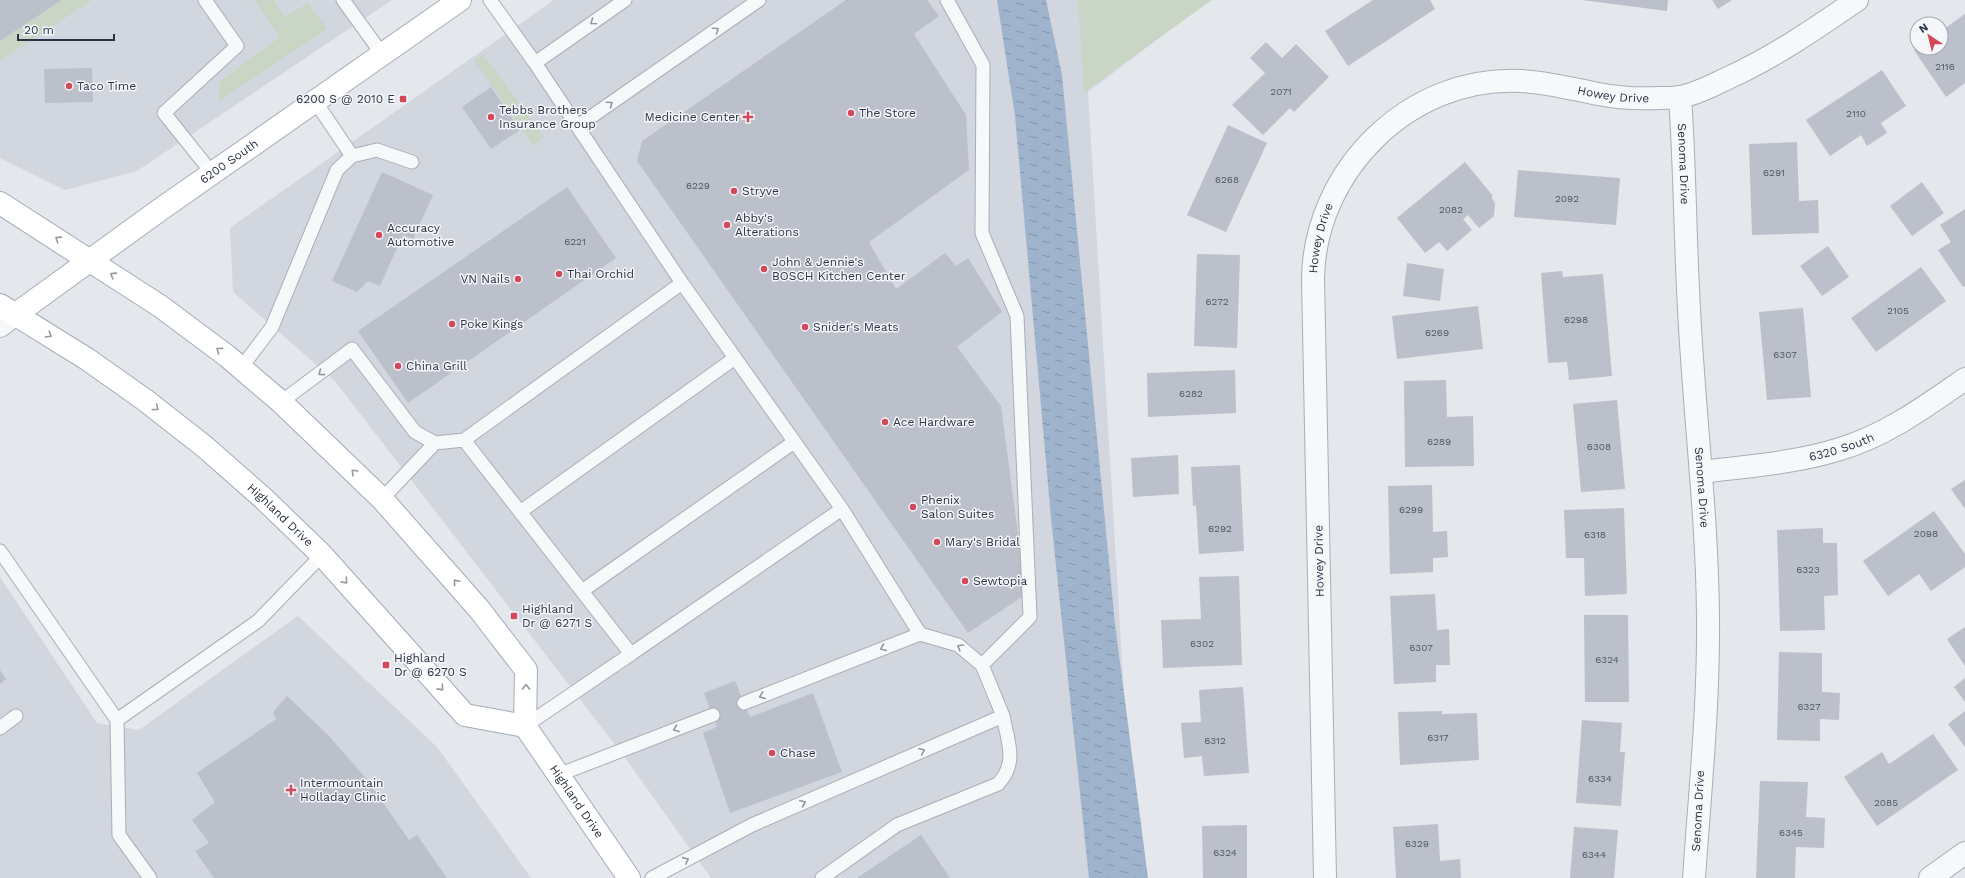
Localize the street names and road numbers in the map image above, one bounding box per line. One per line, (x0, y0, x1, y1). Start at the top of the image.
street label: Howey Drive (1576, 83, 1649, 105)
street label: Senoma Drive (1675, 123, 1692, 205)
street label: 6200 South (197, 136, 261, 187)
street label: Howey Drive (1306, 201, 1336, 274)
street label: 6320 South (1808, 430, 1876, 464)
street label: Senoma Drive (1692, 446, 1712, 528)
street label: Highland Drive (244, 481, 316, 549)
street label: Howey Drive (1311, 525, 1327, 597)
street label: Highland Drive (547, 762, 607, 841)
street label: Senoma Drive (1689, 770, 1707, 852)

